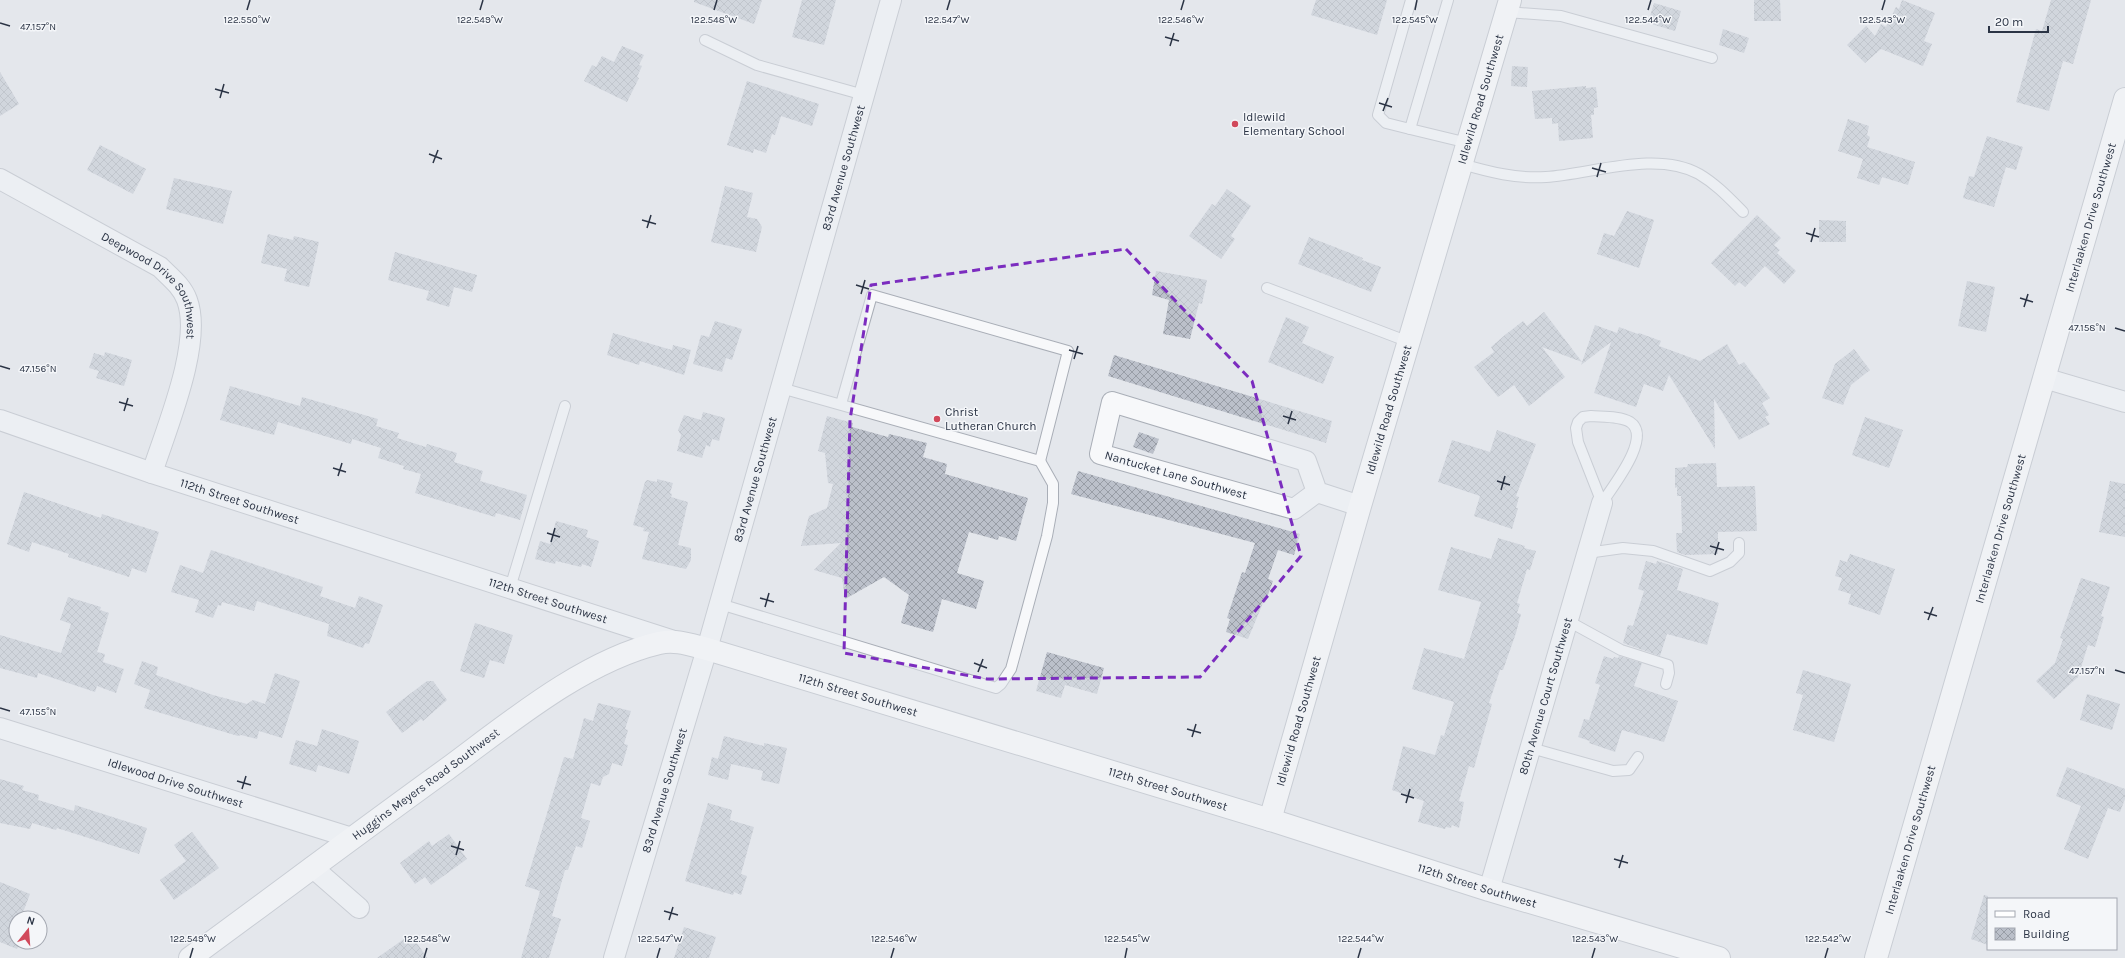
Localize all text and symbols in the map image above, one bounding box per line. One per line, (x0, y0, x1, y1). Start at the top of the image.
scale bar (1989, 8, 2048, 34)
text: 122.550°W (224, 14, 270, 26)
text: 122.549°W (457, 14, 503, 26)
text: 122.548°W (691, 14, 737, 26)
text: 122.547°W (925, 14, 970, 26)
text: 122.546°W (1158, 14, 1204, 26)
text: 122.545°W (1392, 14, 1438, 26)
text: 122.544°W (1625, 14, 1671, 26)
text: 122.543°W (1859, 14, 1905, 26)
text: 20 m (1995, 15, 2023, 29)
text: 47.157°N (20, 21, 56, 33)
street label: Idlewild Road Southwest (1455, 32, 1507, 166)
street label: 83rd Avenue Southwest (819, 103, 868, 232)
place label: Idlewild Elementary School (1243, 110, 1345, 138)
marker: Idlewild Elementary School (1230, 119, 1240, 129)
street label: Interlaaken Drive Southwest (2062, 141, 2119, 294)
street label: Deepwood Drive Southwest (99, 229, 198, 340)
text: 47.158°N (2068, 322, 2106, 334)
street label: Idlewild Road Southwest (1363, 343, 1415, 476)
text: 47.156°N (20, 363, 57, 375)
place label: Christ Lutheran Church (945, 405, 1036, 433)
marker: Christ Lutheran Church (932, 414, 942, 424)
street label: 83rd Avenue Southwest (731, 415, 780, 544)
street label: Nantucket Lane Southwest (1103, 448, 1249, 502)
street label: Interlaaken Drive Southwest (1972, 452, 2029, 605)
street label: 112th Street Southwest (178, 476, 301, 527)
street label: 112th Street Southwest (487, 575, 610, 626)
street label: 80th Avenue Court Southwest (1516, 615, 1575, 776)
street label: Idlewild Road Southwest (1273, 654, 1324, 788)
text: 47.157°N (2069, 665, 2105, 677)
street label: 112th Street Southwest (797, 670, 920, 720)
text: 47.155°N (20, 706, 56, 718)
street label: Huggins Meyers Road Southwest (349, 725, 503, 843)
street label: 83rd Avenue Southwest (639, 726, 690, 855)
street label: Idlewood Drive Southwest (106, 755, 246, 811)
street label: Interlaaken Drive Southwest (1882, 763, 1939, 916)
street label: 112th Street Southwest (1107, 764, 1230, 814)
street label: 112th Street Southwest (1416, 861, 1539, 911)
legend (1987, 898, 2117, 950)
text: Road (2023, 907, 2051, 921)
north arrow (8, 910, 48, 950)
text: N (25, 914, 36, 928)
text: Building (2023, 927, 2070, 941)
text: 122.549°W (170, 933, 216, 945)
text: 122.548°W (404, 933, 450, 945)
text: 122.547°W (638, 933, 683, 945)
text: 122.546°W (871, 933, 917, 945)
text: 122.545°W (1104, 933, 1150, 945)
text: 122.544°W (1338, 933, 1384, 945)
text: 122.543°W (1572, 933, 1618, 945)
text: 122.542°W (1805, 933, 1851, 945)

